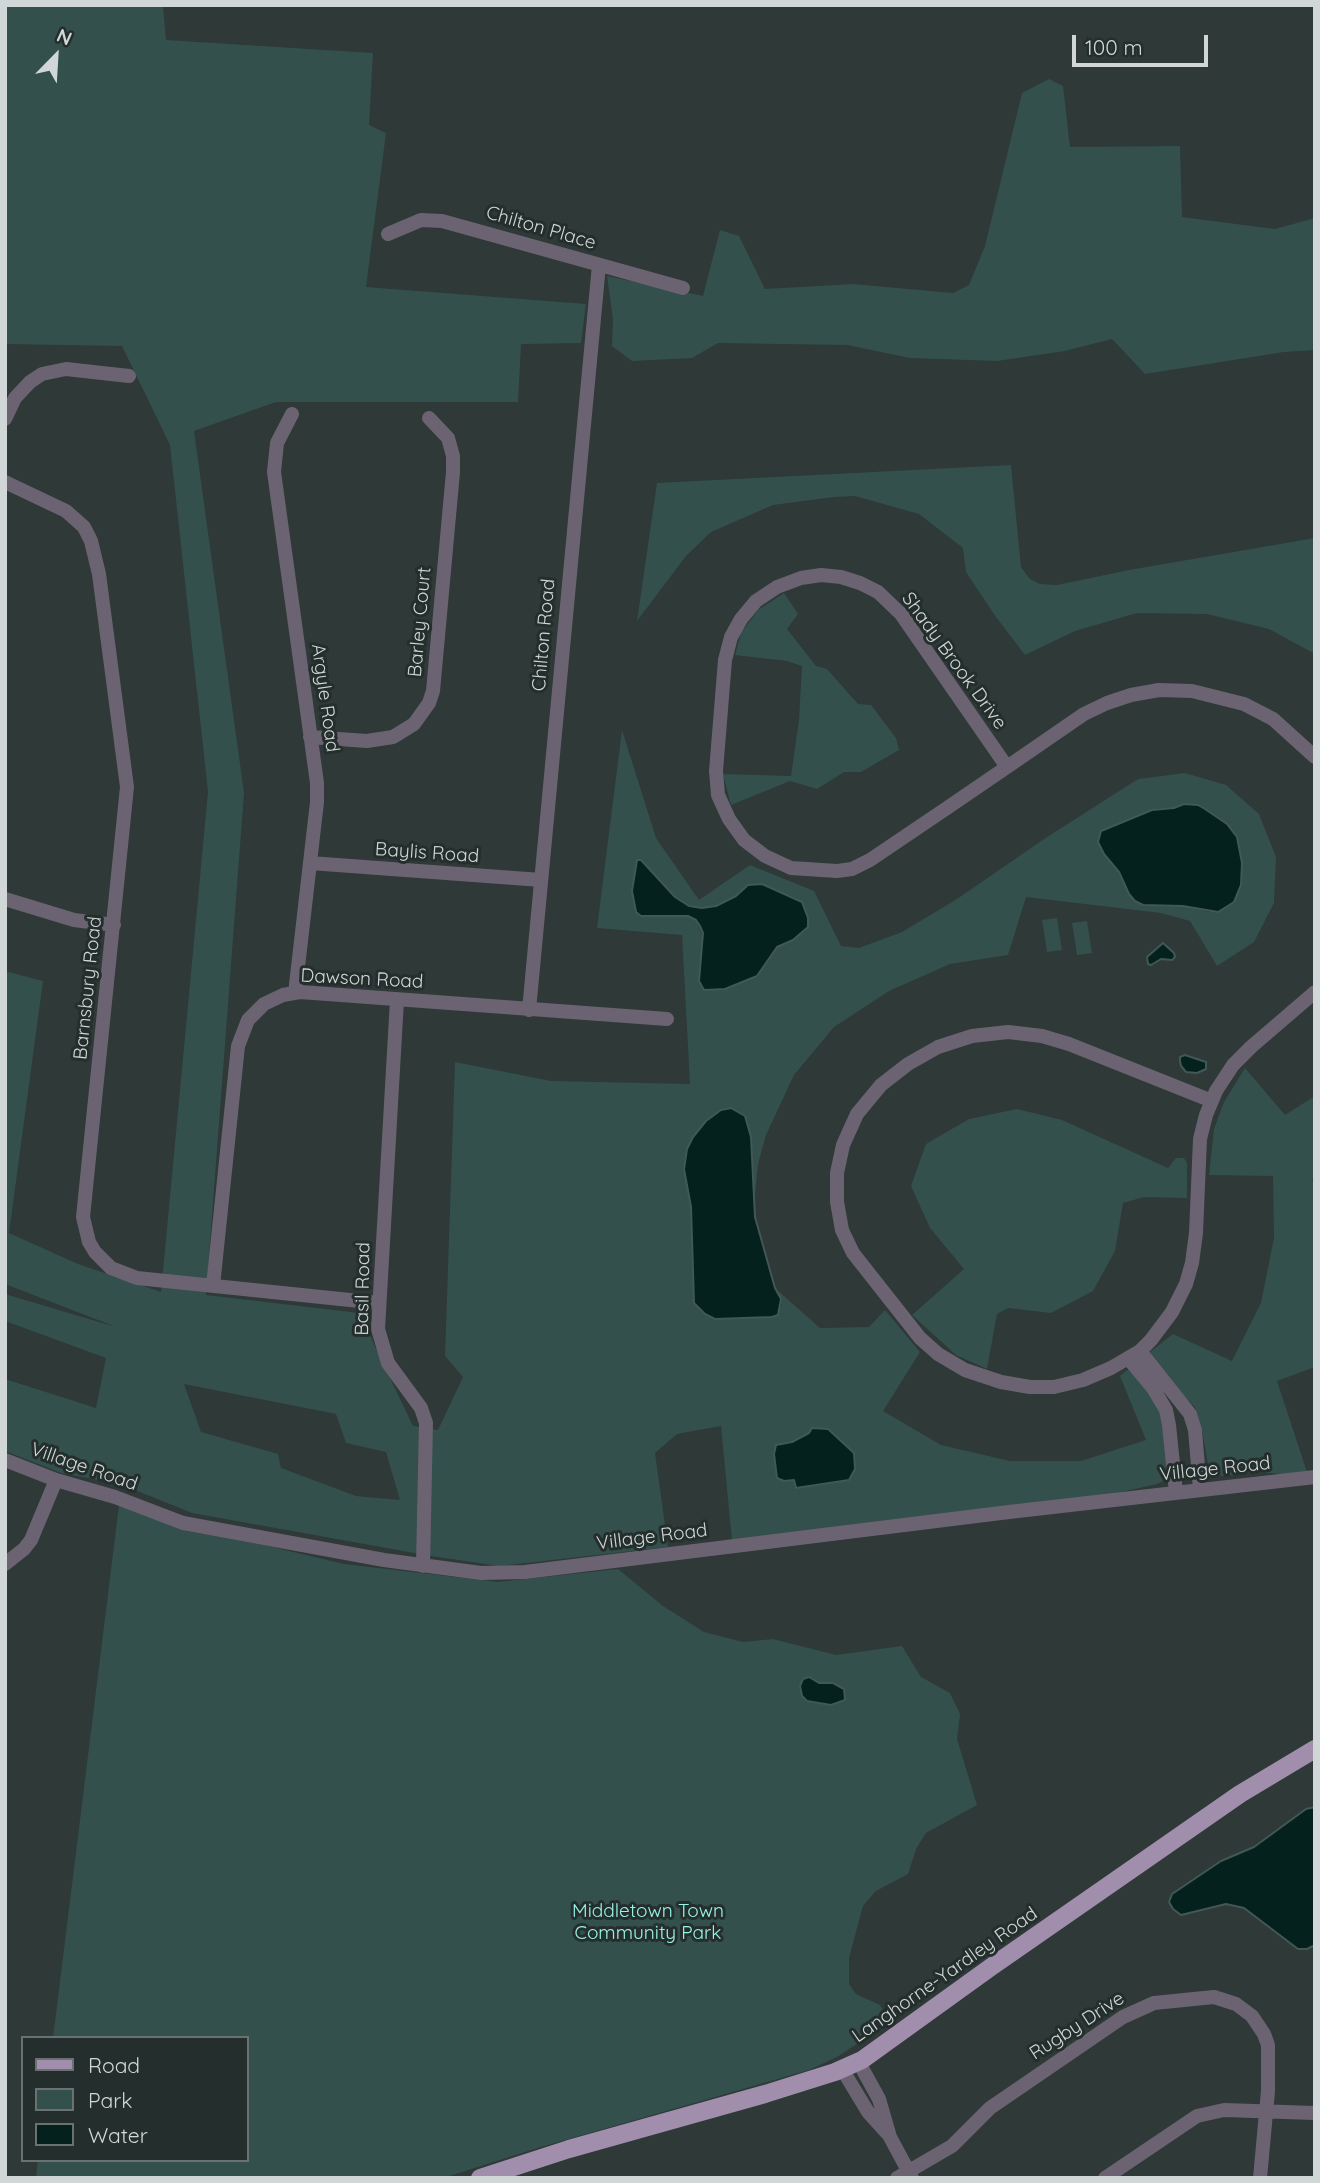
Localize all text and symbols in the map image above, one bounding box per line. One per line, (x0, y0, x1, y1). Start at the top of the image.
north arrow (21, 21, 91, 91)
scale bar (1075, 21, 1212, 65)
text: N (53, 23, 76, 51)
text: 100 m (1085, 34, 1143, 60)
street label: Chilton Place (483, 201, 599, 255)
street label: Barley Court (404, 566, 436, 678)
street label: Chilton Road (528, 578, 560, 692)
street label: Shady Brook Drive (897, 588, 1011, 734)
street label: Argyle Road (306, 642, 344, 754)
street label: Baylis Road (374, 838, 480, 868)
street label: Barnsbury Road (69, 915, 107, 1061)
street label: Dawson Road (300, 964, 424, 994)
street label: Basil Road (351, 1242, 375, 1336)
street label: Village Road (28, 1438, 140, 1496)
street label: Village Road (1158, 1452, 1272, 1486)
street label: Village Road (595, 1519, 709, 1555)
park label: Middletown Town Community Park (572, 1900, 724, 1944)
street label: Langhorne-Yardley Road (848, 1902, 1042, 2048)
street label: Rugby Drive (1025, 1987, 1129, 2065)
legend (21, 2036, 248, 2162)
text: Road (88, 2052, 140, 2078)
text: Park (88, 2087, 132, 2113)
text: Water (88, 2122, 148, 2148)

